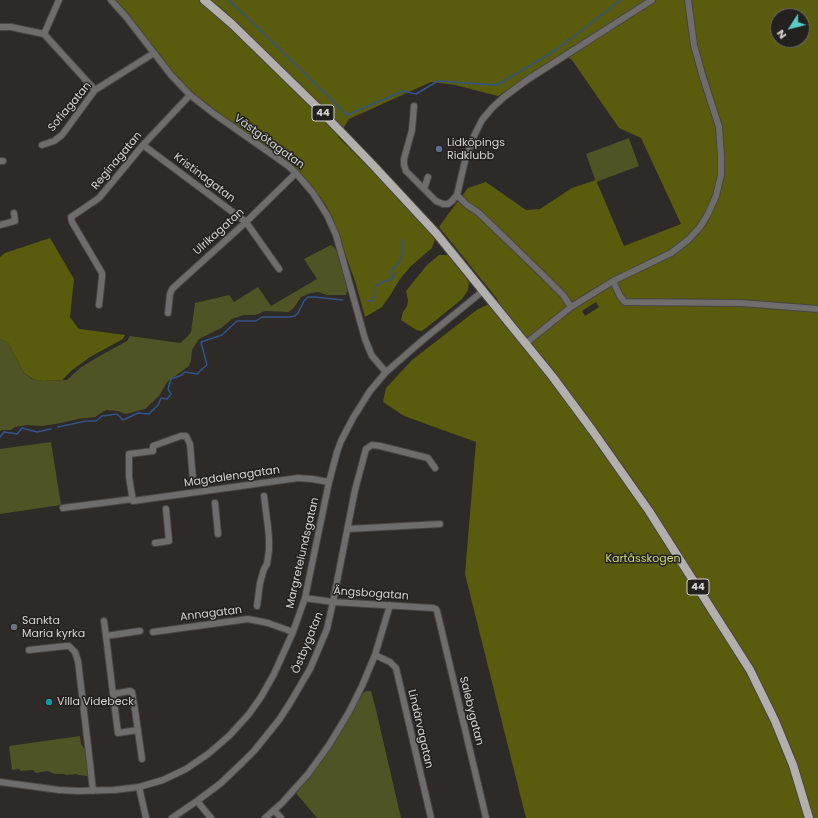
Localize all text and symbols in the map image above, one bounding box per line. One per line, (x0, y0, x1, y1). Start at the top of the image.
north arrow (770, 8, 810, 48)
text: N (772, 26, 790, 43)
street label: Sofiagatan (45, 80, 95, 134)
road number: 44 (312, 105, 334, 121)
street label: Västgötagatan (231, 112, 307, 172)
street label: Reginagatan (89, 129, 145, 193)
place label: Lidköpings Ridklubb (447, 136, 505, 162)
marker: Lidköpings Ridklubb (434, 144, 444, 154)
street label: Kristinagatan (171, 151, 237, 205)
street label: Ulrikagatan (191, 206, 247, 258)
street label: Magdalenagatan (183, 464, 281, 490)
street label: Margretelundsgatan (284, 496, 322, 610)
park label: Kartåsskogen (605, 552, 681, 566)
road number: 44 (687, 579, 709, 595)
street label: Ängsbogatan (333, 585, 409, 603)
street label: Annagatan (179, 604, 243, 624)
street label: Östbygatan (290, 610, 326, 676)
place label: Sankta Maria kyrka (22, 614, 85, 640)
marker: Sankta Maria kyrka (9, 622, 19, 632)
street label: Salebygatan (456, 675, 486, 747)
street label: Lindärvagatan (405, 688, 435, 770)
place label: Villa Videbeck (57, 695, 134, 709)
marker: Villa Videbeck (44, 697, 54, 707)

